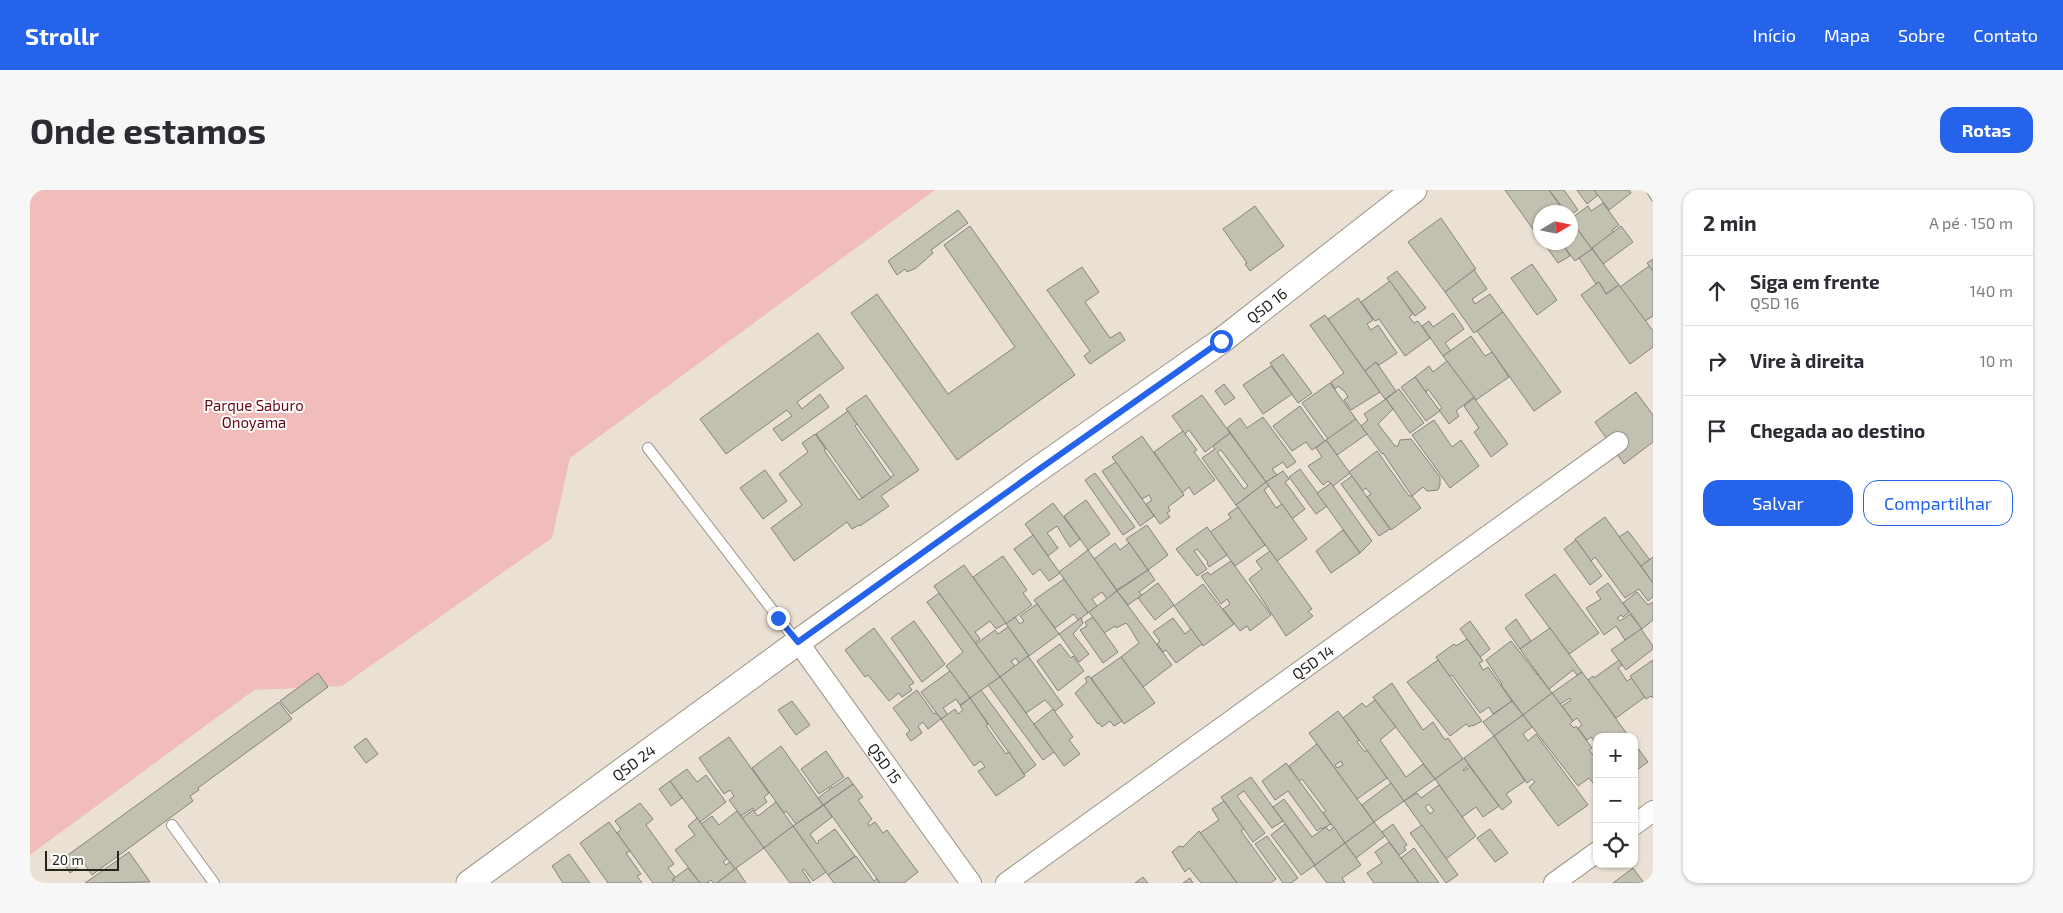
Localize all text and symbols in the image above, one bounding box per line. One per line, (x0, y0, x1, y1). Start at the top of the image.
text: Strollr (25, 21, 99, 50)
text: Início (1753, 24, 1796, 46)
text: Mapa (1824, 24, 1870, 46)
text: Sobre (1898, 24, 1945, 46)
text: Contato (1973, 24, 2038, 46)
button: Rotas (1940, 107, 2033, 153)
text: Onde estamos (30, 109, 266, 151)
north arrow (1533, 205, 1578, 250)
text: 2 min (1703, 210, 1757, 235)
text: A pé · 150 m (1929, 213, 2013, 232)
text: Siga em frente (1750, 270, 1880, 293)
icon: ahead (1703, 277, 1731, 305)
text: 140 m (1970, 281, 2013, 300)
street label: QSD 16 (1243, 284, 1290, 327)
text: QSD 16 (1750, 293, 1799, 312)
route start (1210, 330, 1233, 353)
icon: right (1703, 347, 1731, 375)
text: Vire à direita (1750, 349, 1864, 372)
text: 10 m (1979, 351, 2013, 370)
park label: Parque Saburo Onoyama (204, 396, 304, 431)
icon: arrive (1703, 417, 1731, 445)
text: Chegada ao destino (1750, 419, 1925, 442)
button: Salvar (1703, 480, 1853, 526)
button: Compartilhar (1863, 480, 2013, 526)
route end (767, 607, 790, 630)
street label: QSD 14 (1288, 641, 1337, 684)
map controls (1593, 733, 1638, 868)
button: + (1593, 733, 1638, 778)
street label: QSD 15 (863, 739, 906, 787)
street label: QSD 24 (608, 741, 659, 785)
button: − (1593, 778, 1638, 823)
button: locate (1593, 823, 1638, 868)
scale bar (45, 848, 119, 871)
text: 20 m (52, 851, 84, 868)

